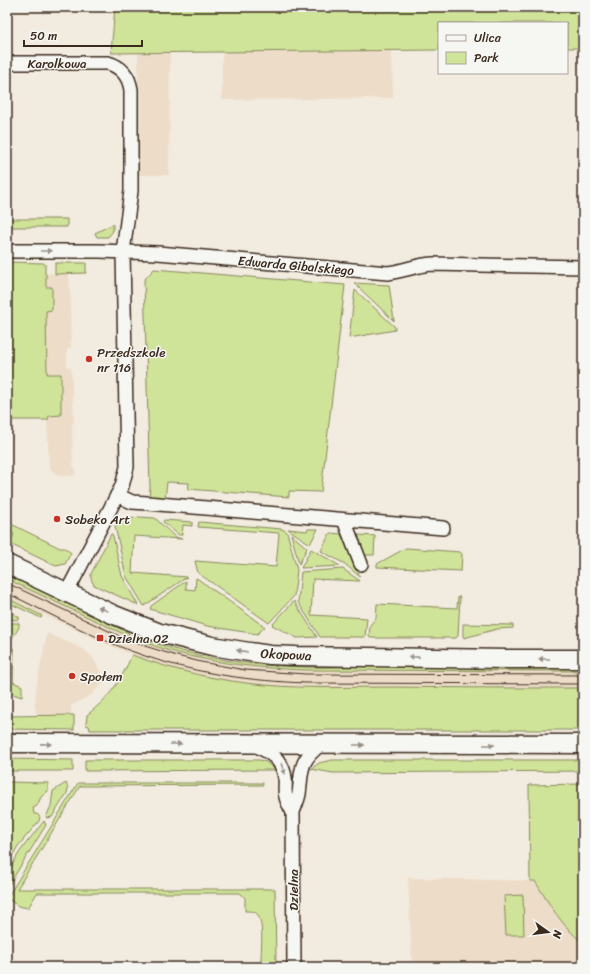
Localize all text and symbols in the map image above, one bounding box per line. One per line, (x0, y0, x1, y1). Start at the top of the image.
scale bar (24, 22, 142, 48)
legend (438, 22, 568, 74)
text: 50 m (30, 25, 57, 47)
text: Ulica (474, 27, 502, 49)
text: Park (474, 47, 499, 69)
street label: Karolkowa (28, 52, 87, 75)
one-way arrow (40, 248, 53, 254)
street label: Edwarda Gibalskiego (237, 249, 355, 282)
place label: Przedszkole nr 116 (97, 341, 166, 379)
marker: Przedszkole nr 116 (84, 354, 94, 364)
place label: Sobeko Art (65, 508, 130, 531)
marker: Sobeko Art (52, 514, 62, 524)
one-way arrow (97, 606, 108, 612)
place label: Dzielna 02 (108, 627, 169, 650)
marker: Dzielna 02 (95, 633, 105, 643)
street label: Okopowa (260, 642, 312, 667)
one-way arrow (236, 648, 248, 654)
one-way arrow (408, 654, 420, 661)
one-way arrow (537, 656, 550, 662)
place label: Społem (80, 665, 123, 688)
marker: Społem (67, 671, 77, 681)
one-way arrow (40, 741, 53, 747)
one-way arrow (170, 741, 183, 747)
one-way arrow (353, 742, 366, 748)
one-way arrow (483, 742, 496, 748)
one-way arrow (280, 764, 286, 776)
street label: Dzielna (282, 869, 305, 911)
north arrow (528, 912, 568, 952)
text: N (547, 927, 568, 941)

